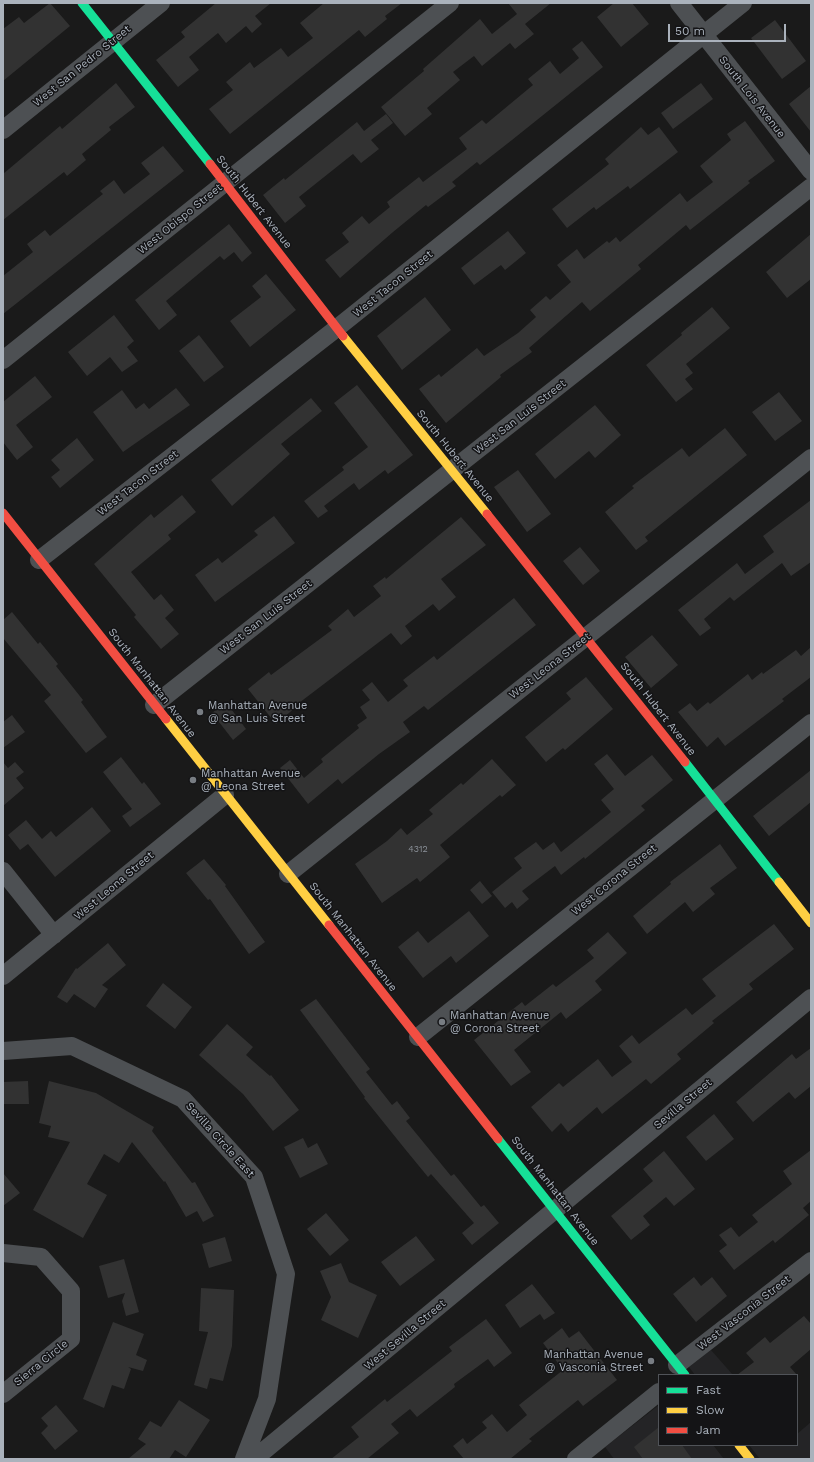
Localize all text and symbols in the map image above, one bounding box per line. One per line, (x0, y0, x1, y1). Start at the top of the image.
scale bar (670, 16, 788, 42)
street label: West San Pedro Street (30, 22, 134, 110)
text: 50 m (675, 24, 705, 38)
street label: South Lois Avenue (716, 54, 788, 140)
street label: South Hubert Avenue (213, 153, 295, 251)
street label: West Obispo Street (135, 181, 225, 257)
street label: West Tacon Street (350, 248, 436, 320)
street label: West San Luis Street (471, 377, 569, 457)
street label: South Hubert Avenue (414, 407, 496, 505)
street label: West Tacon Street (95, 447, 181, 519)
street label: West San Luis Street (217, 577, 315, 657)
street label: South Manhattan Avenue (105, 626, 199, 740)
street label: West Leona Street (507, 630, 593, 702)
street label: South Hubert Avenue (617, 660, 699, 758)
place label: Manhattan Avenue @ San Luis Street (208, 699, 307, 725)
marker: Manhattan Avenue @ San Luis Street (195, 707, 205, 717)
place label: Manhattan Avenue @ Leona Street (201, 767, 300, 793)
marker: Manhattan Avenue @ Leona Street (188, 775, 198, 785)
street label: West Corona Street (569, 842, 659, 918)
house number: 4312 (408, 844, 428, 854)
street label: West Leona Street (71, 849, 157, 923)
street label: South Manhattan Avenue (306, 880, 400, 994)
place label: Manhattan Avenue @ Corona Street (450, 1009, 549, 1035)
marker: Manhattan Avenue @ Corona Street (437, 1017, 447, 1027)
street label: Sevilla Street (651, 1076, 715, 1132)
street label: Sevilla Circle East (183, 1100, 257, 1180)
street label: South Manhattan Avenue (508, 1134, 602, 1248)
street label: West Vasconia Street (695, 1272, 793, 1354)
street label: West Sevilla Street (362, 1297, 448, 1373)
street label: Sierra Circle (11, 1337, 71, 1389)
place label: Manhattan Avenue @ Vasconia Street (544, 1348, 643, 1374)
marker: Manhattan Avenue @ Vasconia Street (646, 1356, 656, 1366)
legend (658, 1374, 798, 1446)
text: Fast (696, 1383, 721, 1397)
text: Slow (696, 1403, 724, 1417)
text: Jam (696, 1423, 721, 1437)

